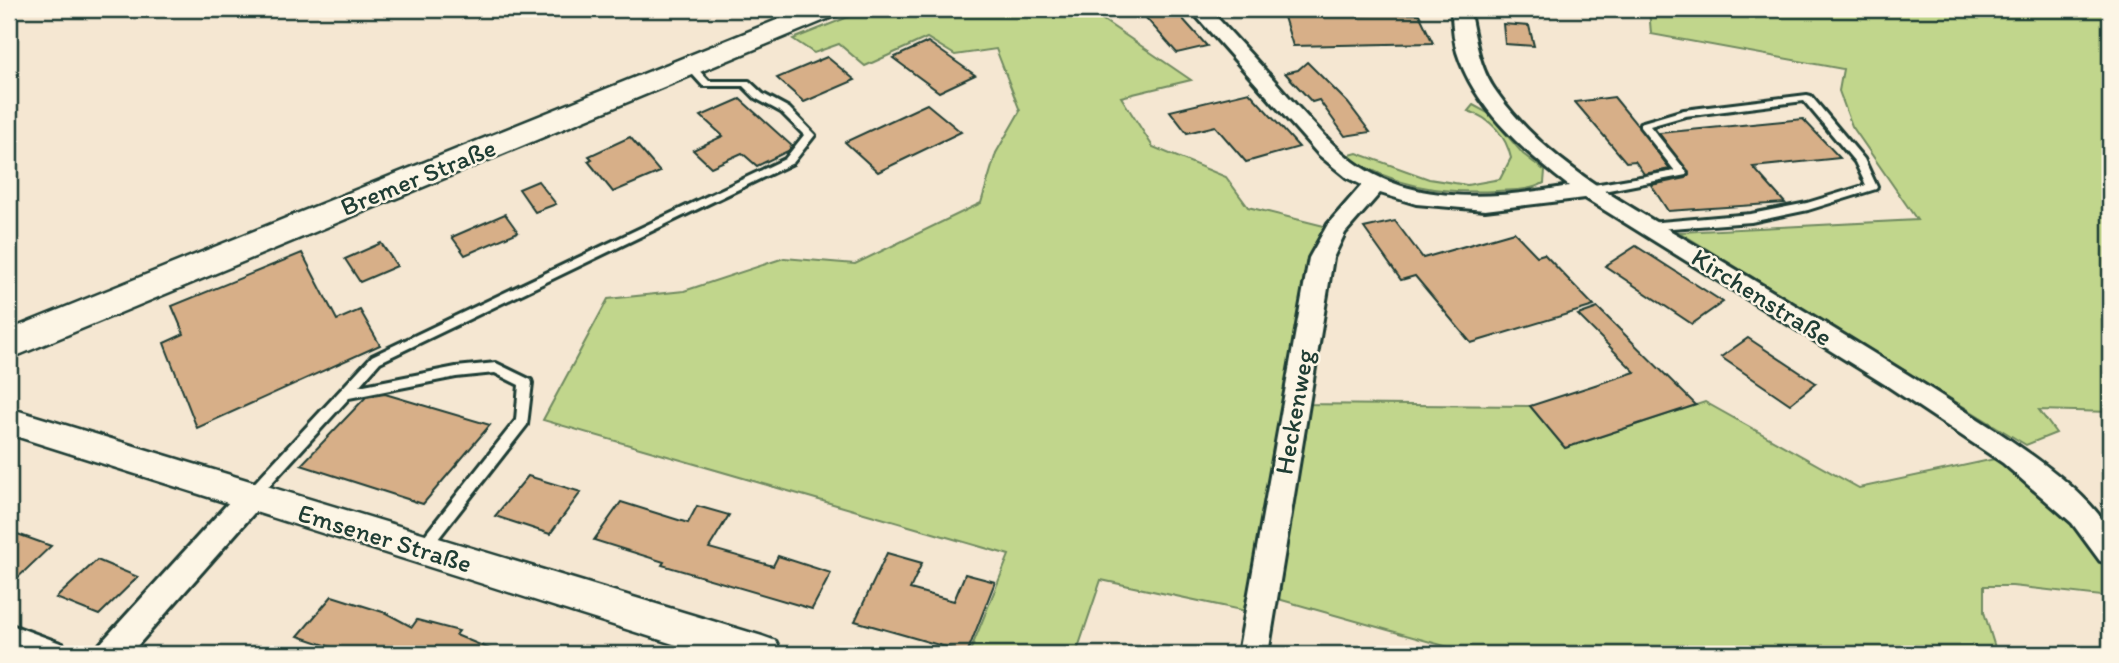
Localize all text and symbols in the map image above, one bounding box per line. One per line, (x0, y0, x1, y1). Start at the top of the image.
street label: Bremer Straße (336, 131, 500, 223)
street label: Kirchenstraße (1686, 241, 1838, 353)
street label: Heckenweg (1267, 346, 1321, 477)
street label: Emsener Straße (294, 496, 476, 580)

